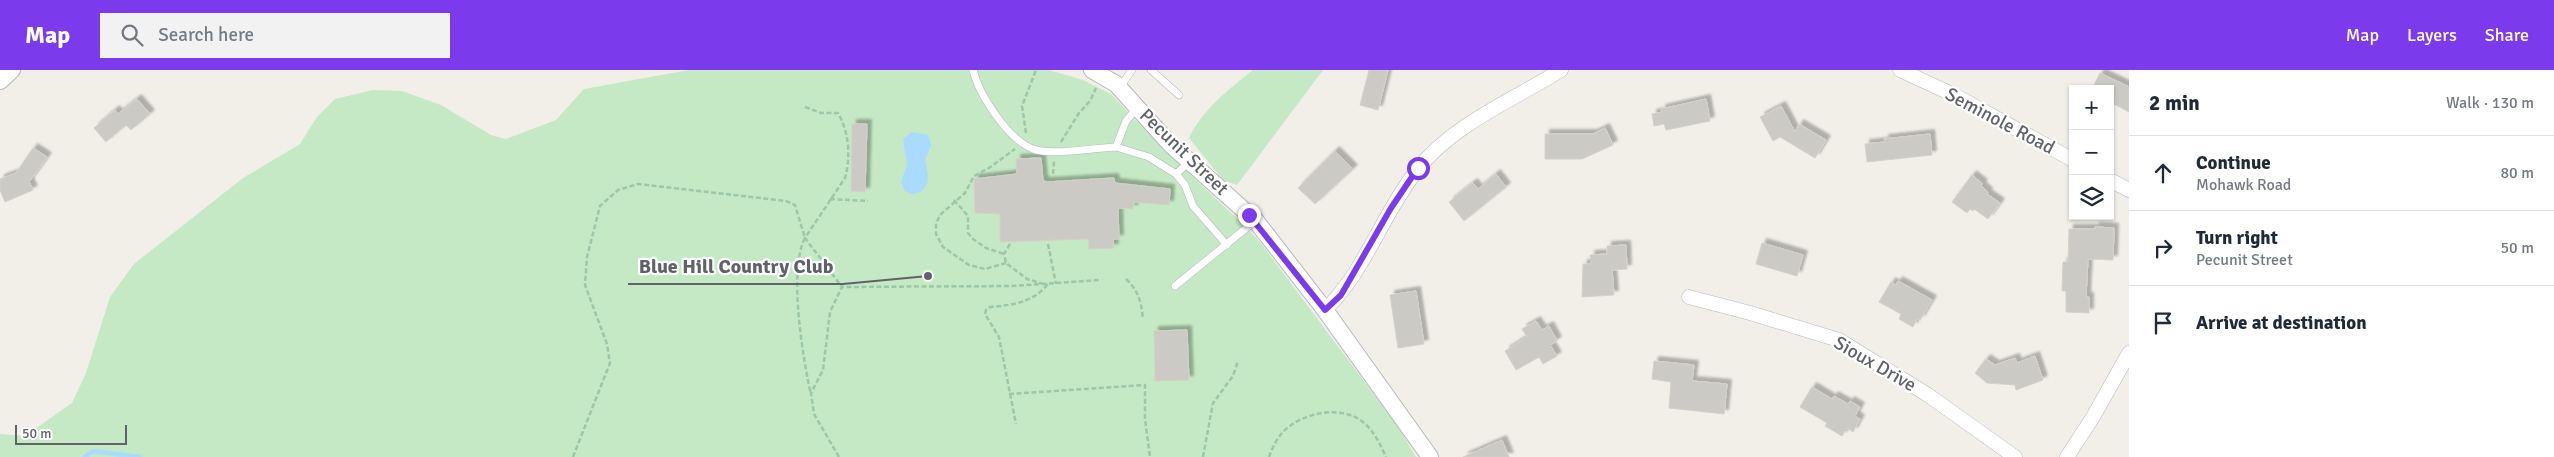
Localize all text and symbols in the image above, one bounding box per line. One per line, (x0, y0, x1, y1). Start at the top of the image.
search box (100, 13, 450, 58)
text: Map (25, 20, 70, 50)
icon: search (118, 21, 146, 49)
text: Search here (158, 23, 254, 47)
text: Map (2346, 24, 2379, 46)
text: Layers (2407, 24, 2457, 46)
text: Share (2485, 24, 2529, 46)
street label: Seminole Road (1941, 82, 2059, 160)
map controls (2069, 85, 2114, 220)
button: + (2069, 85, 2114, 130)
text: 2 min (2149, 90, 2200, 116)
text: Walk · 130 m (2446, 93, 2534, 113)
street label: Pecunit Street (1134, 103, 1234, 201)
button: − (2069, 130, 2114, 175)
text: Continue (2196, 151, 2271, 175)
route start (1407, 157, 1430, 180)
icon: ahead (2149, 159, 2177, 187)
text: 80 m (2500, 163, 2534, 183)
button: layers (2069, 175, 2114, 220)
text: Mohawk Road (2196, 175, 2291, 195)
route end (1238, 204, 1261, 227)
text: Turn right (2196, 226, 2278, 250)
icon: right (2149, 234, 2177, 262)
text: 50 m (2500, 238, 2534, 258)
callout: Blue Hill Country Club (628, 249, 843, 284)
text: Pecunit Street (2196, 250, 2293, 270)
text: Blue Hill Country Club (639, 254, 834, 279)
icon: arrive (2149, 309, 2177, 337)
text: Arrive at destination (2196, 311, 2367, 335)
street label: Sioux Drive (1829, 331, 1921, 397)
scale bar (15, 422, 128, 445)
text: 50 m (22, 425, 51, 442)

